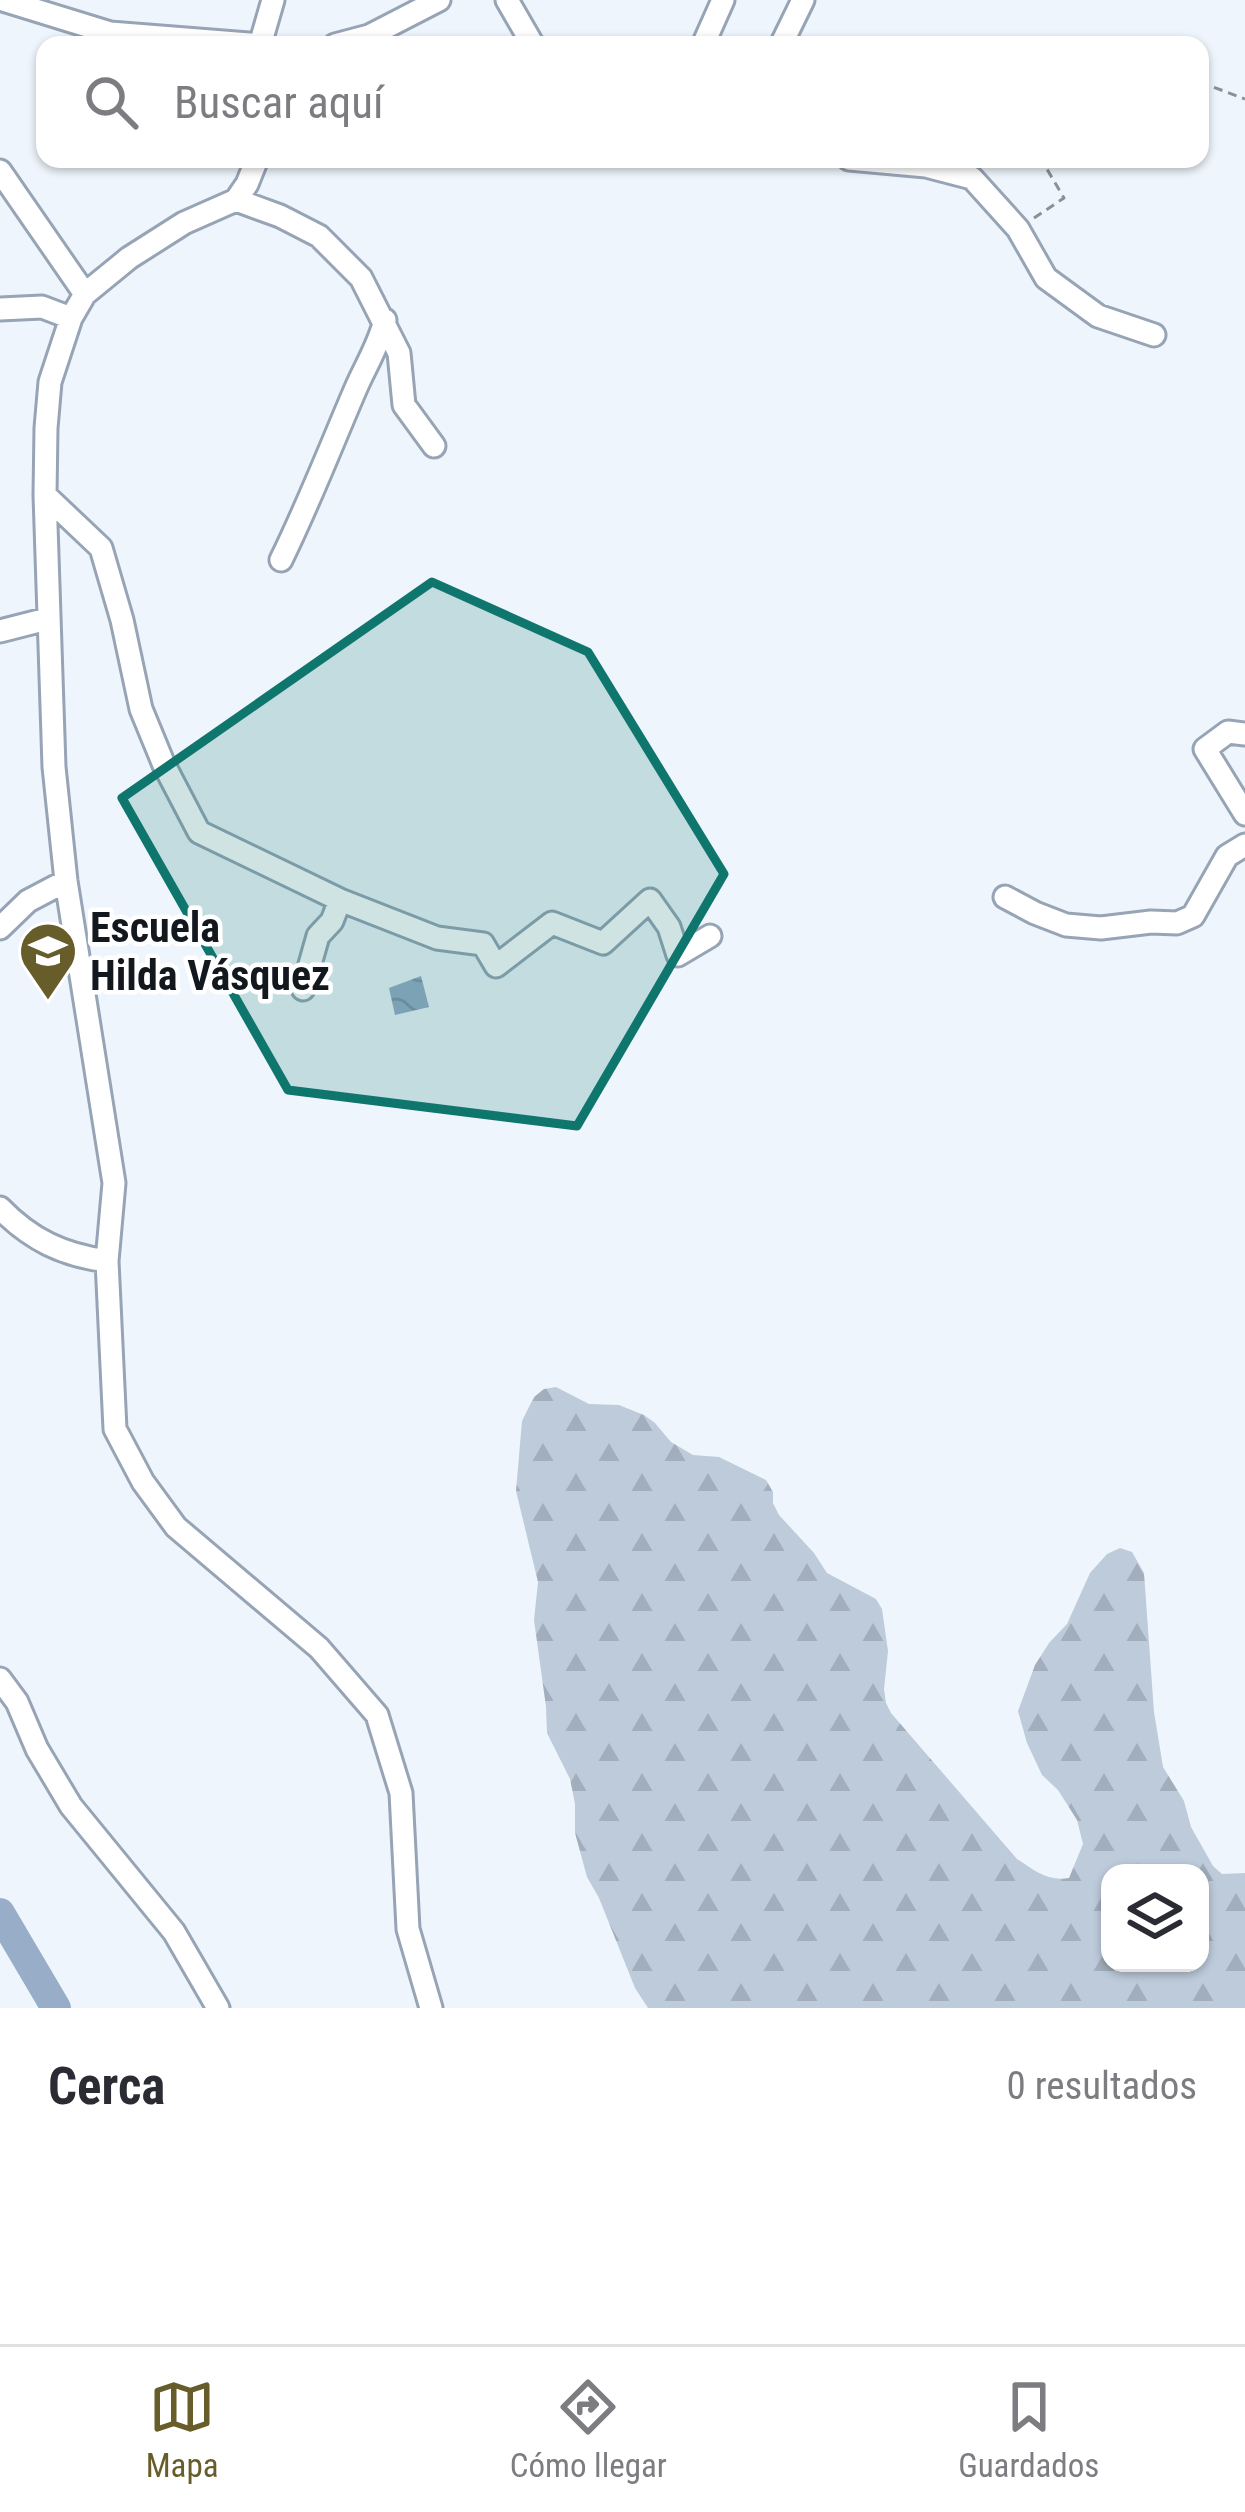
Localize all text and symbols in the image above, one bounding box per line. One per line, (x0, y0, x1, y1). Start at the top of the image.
search box (36, 36, 1209, 168)
icon: search (78, 69, 144, 135)
text: Buscar aquí (174, 76, 384, 129)
place label: Escuela Hilda Vásquez (90, 903, 330, 1000)
school or university icon: Escuela Hilda Vásquez (17, 920, 79, 1002)
map controls (1101, 1864, 1209, 1972)
button: layers (1101, 1864, 1209, 1972)
text: Cerca (48, 2057, 165, 2116)
text: 0 resultados (1006, 2063, 1197, 2109)
tab: Mapa (146, 2374, 218, 2485)
tab: Cómo llegar (510, 2374, 667, 2485)
tab: Guardados (958, 2374, 1099, 2485)

